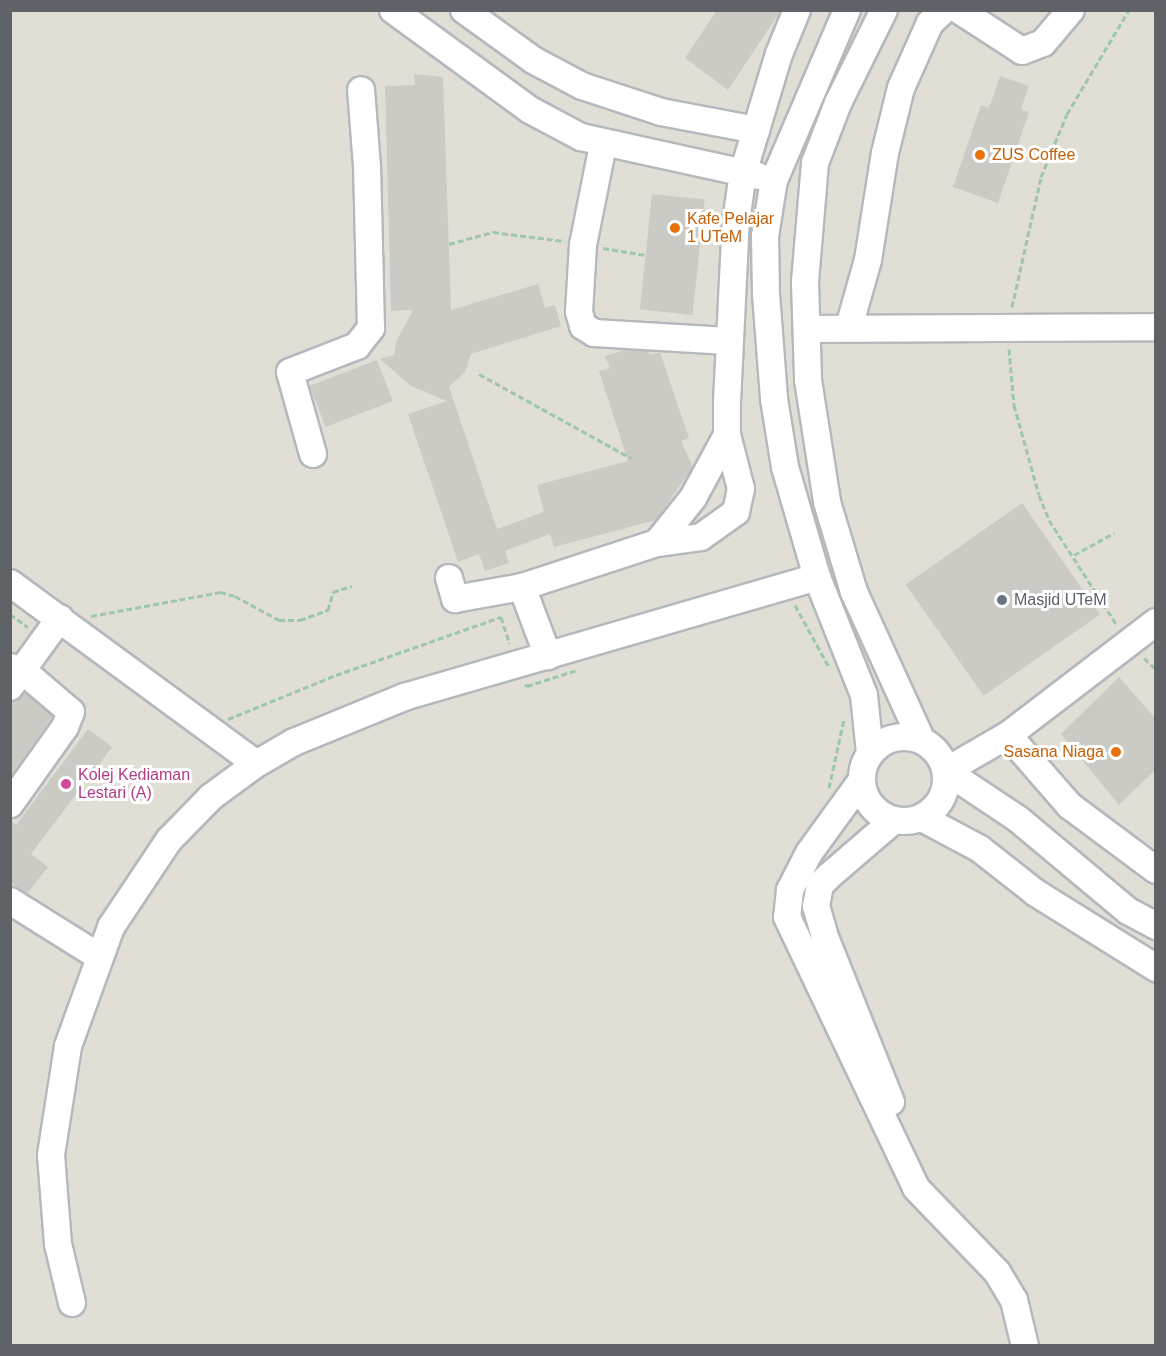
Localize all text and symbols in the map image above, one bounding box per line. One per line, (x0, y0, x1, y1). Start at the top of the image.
place label: ZUS Coffee (992, 145, 1075, 165)
marker: ZUS Coffee (973, 148, 987, 162)
place label: Kafe Pelajar 1 UTeM (687, 209, 774, 247)
marker: Kafe Pelajar 1 UTeM (668, 221, 682, 235)
place label: Masjid UTeM (1014, 590, 1106, 610)
marker: Masjid UTeM (995, 593, 1009, 607)
place label: Sasana Niaga (1003, 742, 1104, 762)
marker: Sasana Niaga (1109, 745, 1123, 759)
place label: Kolej Kediaman Lestari (A) (78, 765, 190, 803)
marker: Kolej Kediaman Lestari (A) (59, 777, 73, 791)

